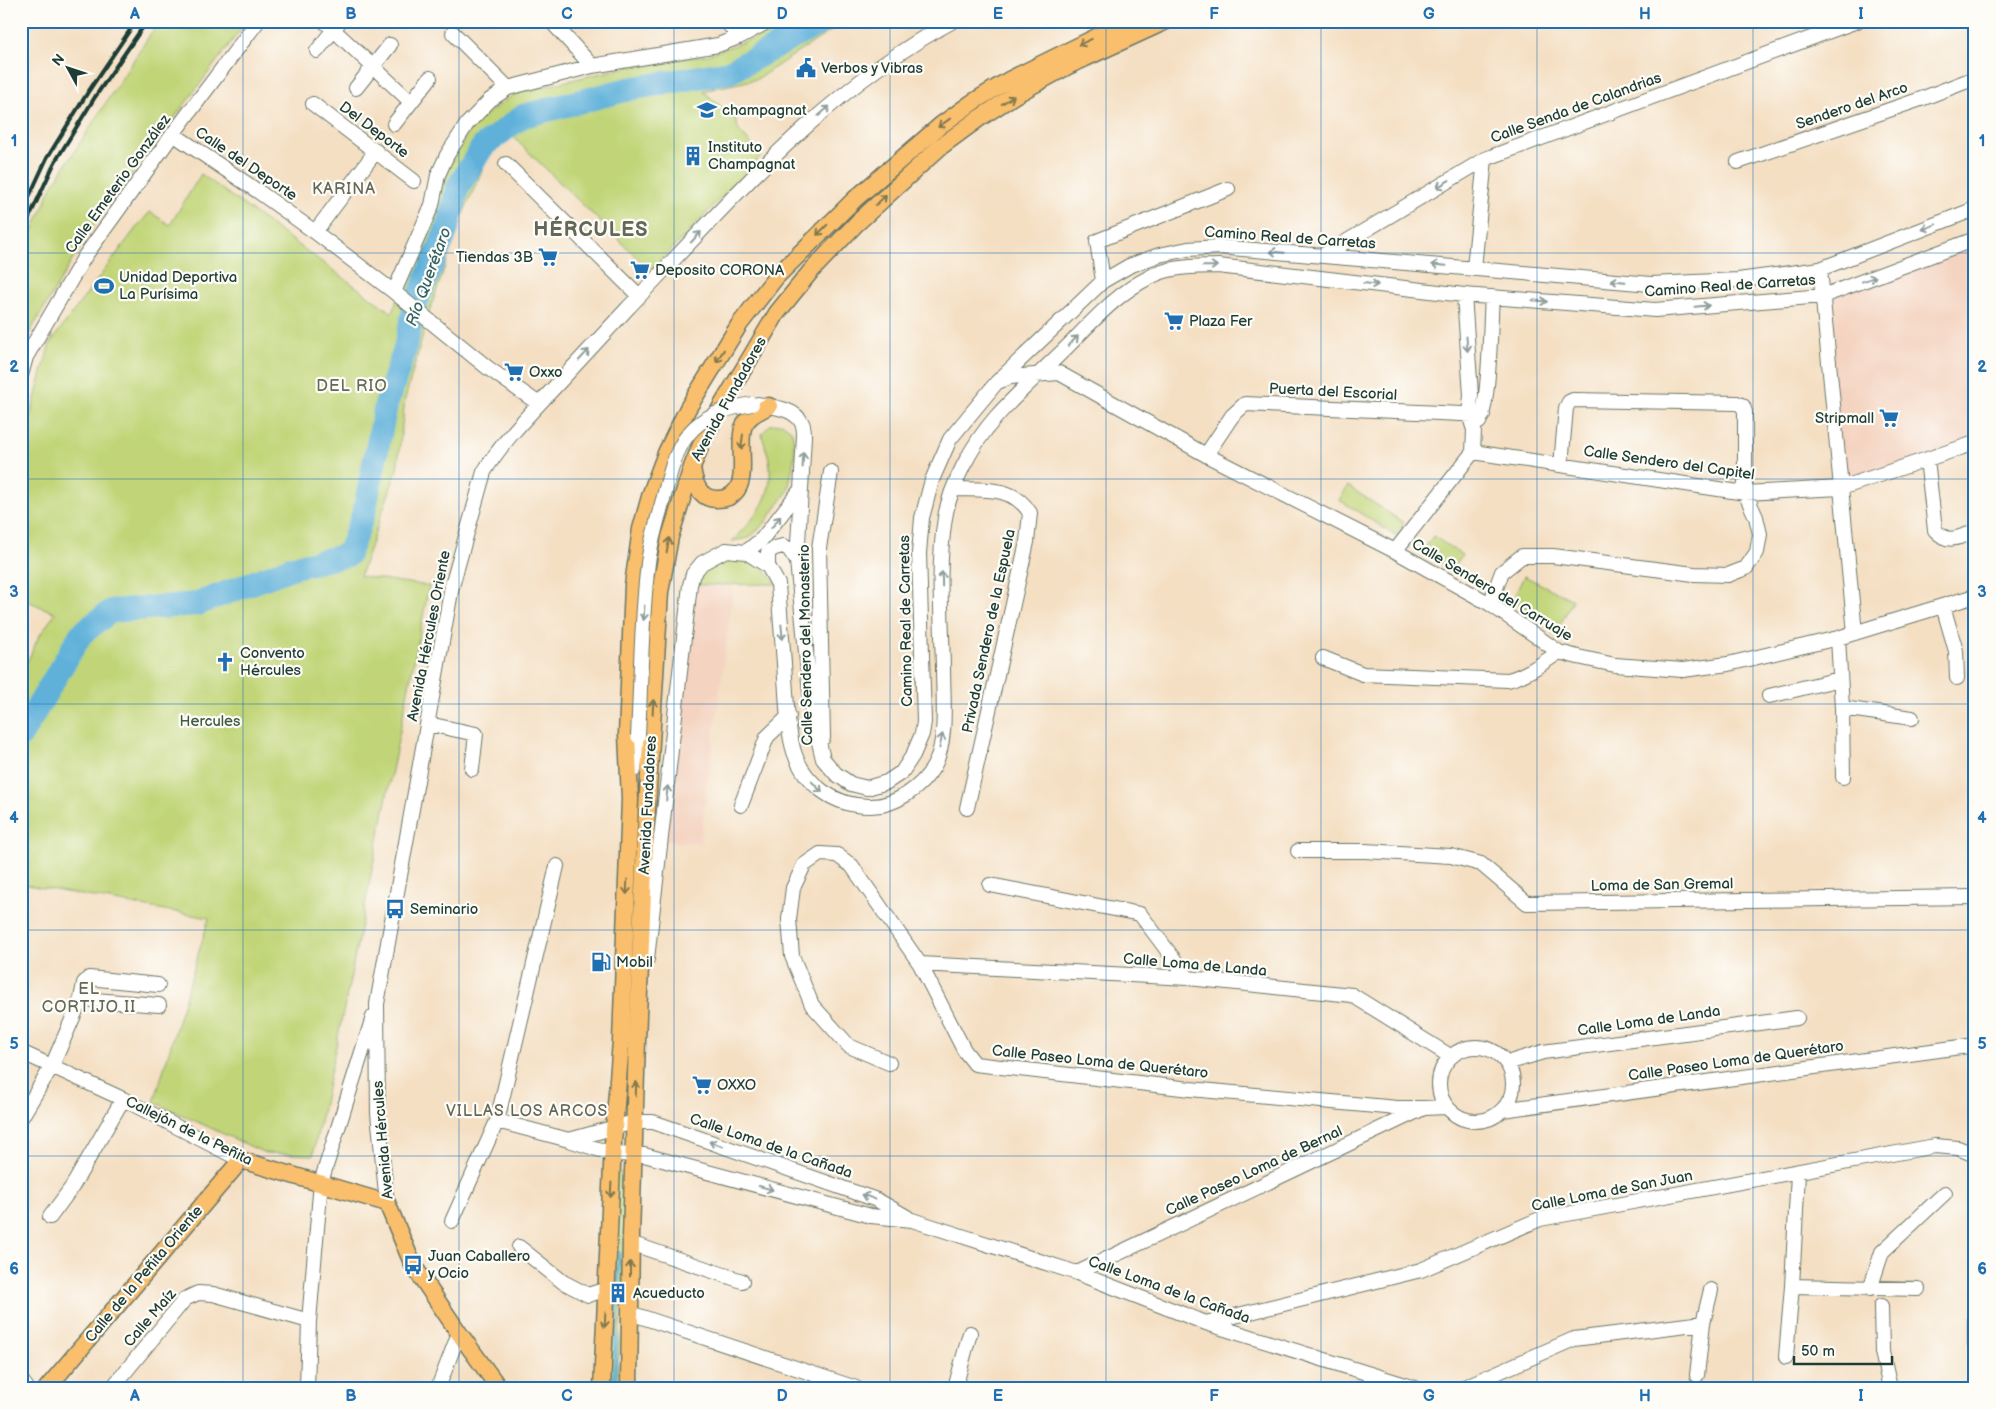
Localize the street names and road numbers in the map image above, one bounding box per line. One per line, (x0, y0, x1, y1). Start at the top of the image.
street label: Calle Senda de Calandrias (1488, 68, 1664, 148)
street label: Sendero del Arco (1793, 78, 1911, 134)
street label: Del Deporte (335, 98, 413, 162)
street label: Calle Emeterio González (61, 110, 175, 257)
street label: Calle del Deporte (191, 123, 301, 205)
street label: Camino Real de Carretas (1204, 223, 1377, 254)
street label: Camino Real de Carretas (1644, 270, 1817, 301)
street label: Avenida Fundadores (687, 333, 771, 464)
street label: Puerta del Escorial (1268, 379, 1398, 405)
street label: Calle Sendero del Capitel (1582, 442, 1756, 484)
street label: Privada Sendero de la Espuela (958, 527, 1020, 735)
street label: Camino Real de Carretas (895, 534, 917, 707)
street label: Calle Sendero del Carruaje (1408, 534, 1576, 646)
street label: Calle Sendero del Monasterio (795, 544, 817, 746)
street label: Avenida Hércules Oriente (403, 549, 455, 723)
street label: Avenida Fundadores (635, 735, 661, 875)
street label: Loma de San Gremal (1591, 874, 1733, 896)
street label: Calle Loma de Landa (1122, 949, 1268, 981)
street label: Calle Loma de Landa (1576, 1002, 1722, 1040)
street label: Calle Paseo Loma de Querétaro (1627, 1036, 1845, 1086)
street label: Calle Paseo Loma de Querétaro (991, 1041, 1209, 1083)
street label: Avenida Hércules (368, 1079, 398, 1200)
street label: Callejón de la Peñita (122, 1092, 256, 1170)
street label: Calle Loma de la Cañada (687, 1109, 855, 1183)
street label: Calle Paseo Loma de Bernal (1163, 1122, 1345, 1220)
street label: Calle Loma de San Juan (1530, 1166, 1694, 1216)
street label: Calle de la Peñita Oriente (81, 1201, 207, 1346)
street label: Calle Loma de la Cañada (1085, 1252, 1253, 1328)
street label: Calle Maíz (120, 1284, 181, 1351)

